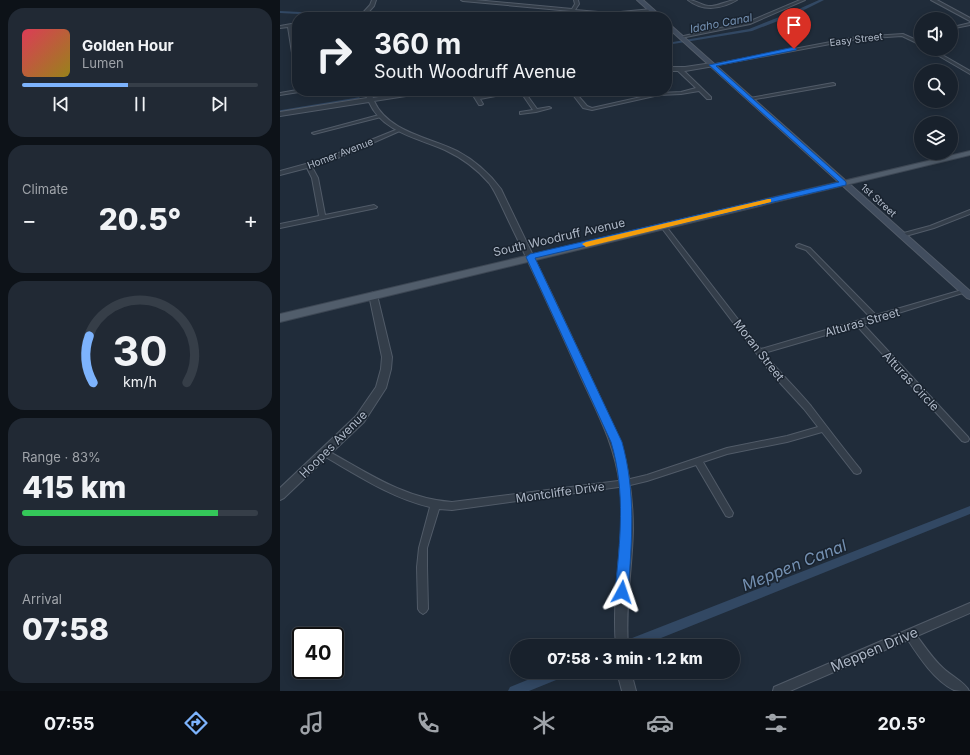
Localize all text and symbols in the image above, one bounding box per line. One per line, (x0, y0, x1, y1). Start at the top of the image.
pin (777, 8, 811, 49)
water label: Idaho Canal (689, 10, 754, 36)
map controls (914, 12, 958, 160)
button: sound (914, 12, 958, 56)
icon: arrive (783, 14, 805, 36)
text: 360 m (374, 27, 461, 61)
icon: right (308, 28, 360, 80)
street label: Easy Street (829, 30, 884, 48)
text: Golden Hour (82, 36, 174, 55)
text: Lumen (82, 55, 124, 71)
text: South Woodruff Avenue (374, 61, 576, 82)
button: search (914, 64, 958, 108)
icon: previous (50, 93, 72, 115)
icon: pause (129, 93, 151, 115)
icon: next (208, 93, 230, 115)
button: layers (914, 116, 958, 160)
street label: Homer Avenue (305, 135, 375, 171)
text: Climate (22, 181, 68, 197)
street label: 1st Street (859, 181, 900, 220)
text: 20.5° (99, 201, 181, 237)
text: − (22, 207, 37, 233)
text: + (243, 207, 258, 233)
street label: South Woodruff Avenue (492, 215, 626, 259)
street label: Alturas Street (823, 304, 901, 340)
street label: Moran Street (730, 316, 788, 384)
text: 30 (113, 326, 167, 376)
street label: Alturas Circle (880, 348, 942, 414)
text: km/h (123, 373, 157, 390)
street label: Hoopes Avenue (296, 407, 370, 481)
text: Range · 83% (22, 449, 101, 465)
text: 415 km (22, 469, 126, 505)
street label: Montcliffe Drive (514, 478, 606, 506)
water label: Meppen Canal (739, 535, 849, 595)
position arrow (601, 571, 643, 613)
text: Arrival (22, 591, 62, 607)
text: 07:58 (22, 611, 109, 647)
street label: Meppen Drive (828, 623, 920, 675)
speed limit sign: 40 (292, 627, 344, 679)
text: 07:58 · 3 min · 1.2 km (547, 649, 703, 668)
icon: directions (182, 709, 210, 737)
icon: music (298, 709, 326, 737)
icon: phone (414, 709, 442, 737)
icon: climate (530, 709, 558, 737)
icon: car (646, 709, 674, 737)
icon: filters (762, 709, 790, 737)
text: 07:55 (44, 713, 95, 734)
text: 20.5° (878, 713, 926, 734)

